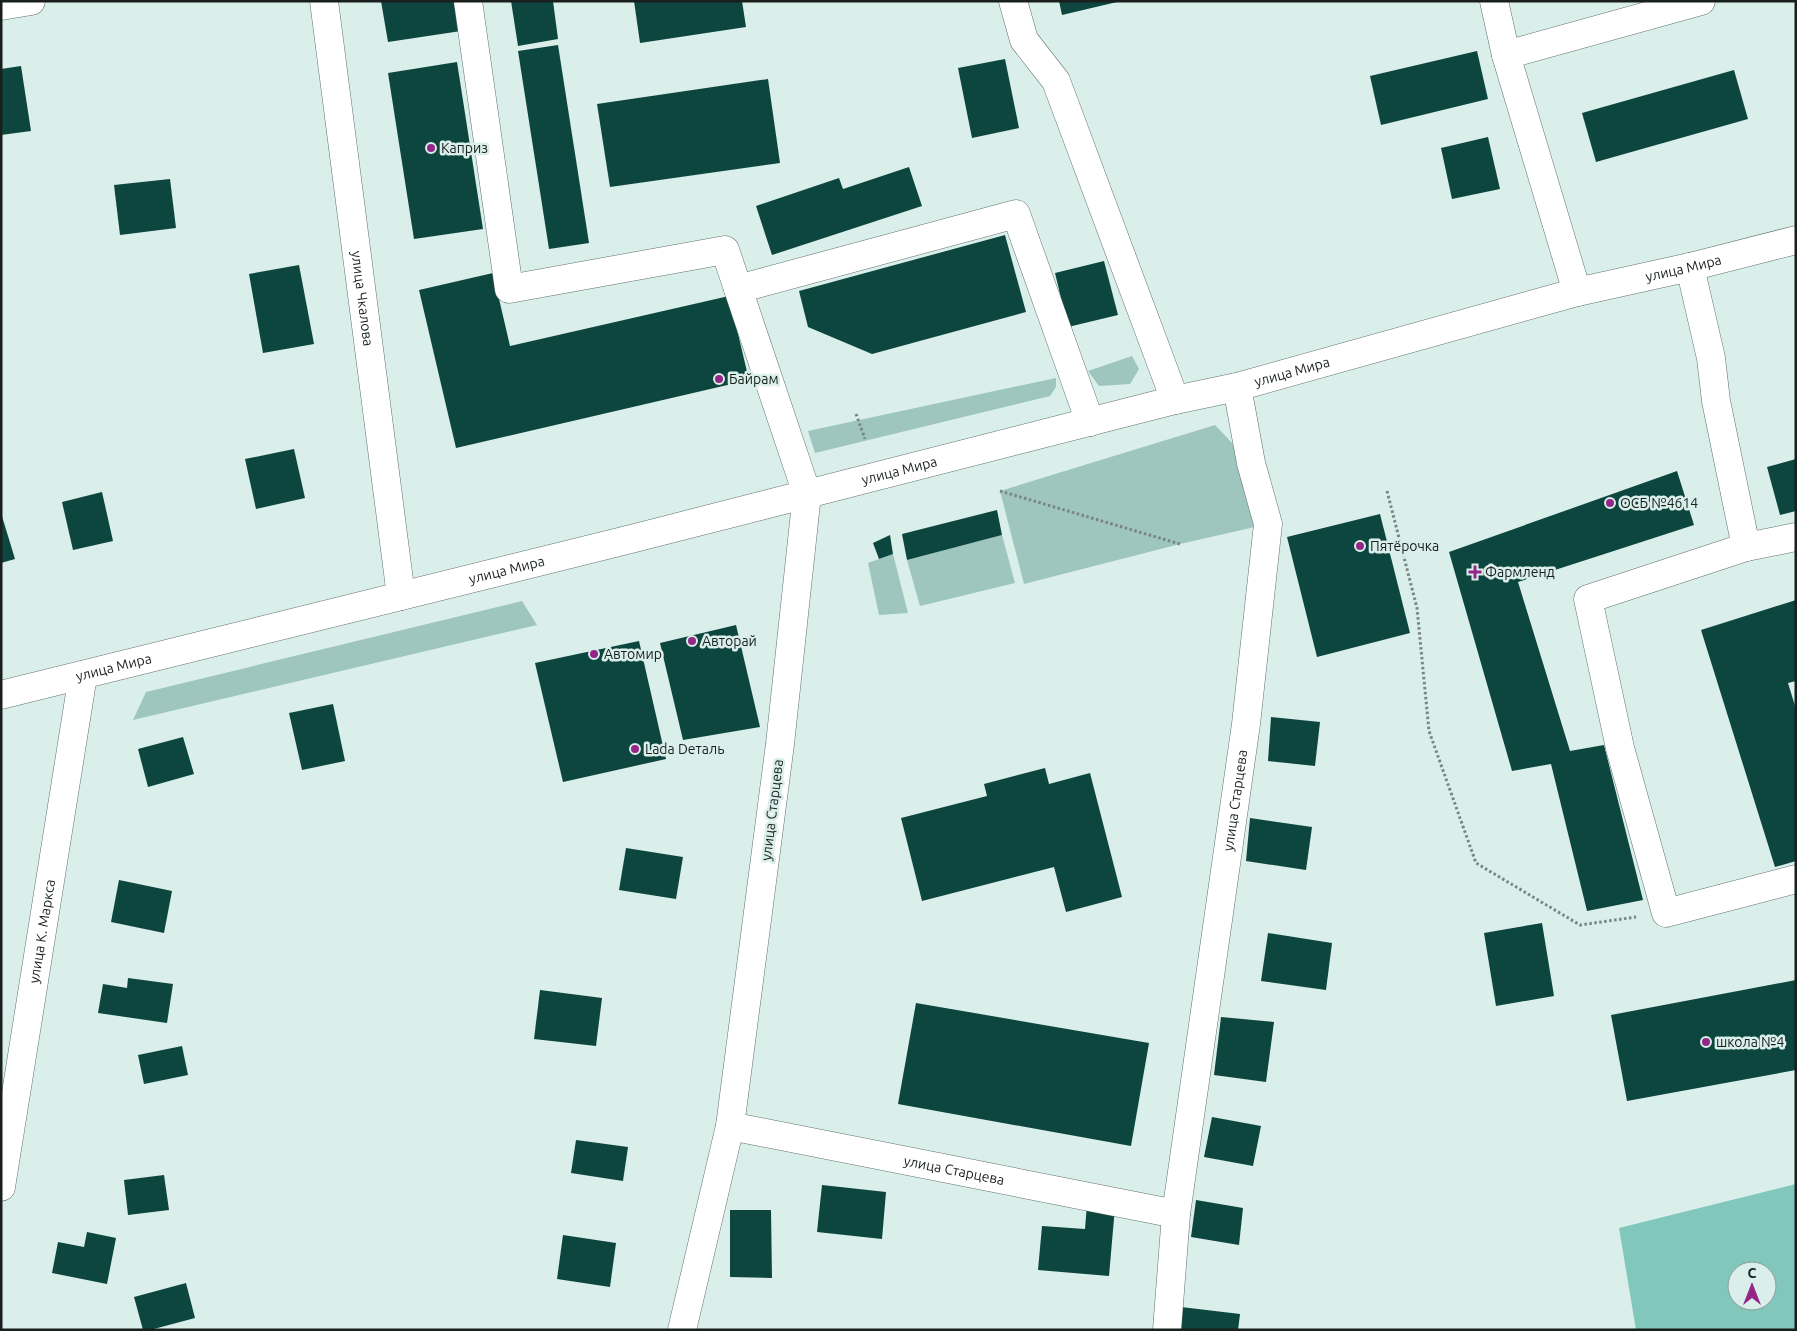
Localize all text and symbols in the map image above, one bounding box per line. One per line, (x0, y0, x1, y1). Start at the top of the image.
place label: Каприз (441, 140, 488, 156)
marker: Каприз (425, 142, 437, 154)
street label: улица Чкалова (348, 250, 377, 347)
street label: улица Мира (1644, 251, 1723, 285)
street label: улица Мира (1253, 353, 1331, 390)
place label: Байрам (729, 371, 779, 387)
marker: Байрам (713, 373, 725, 385)
street label: улица Мира (860, 453, 939, 488)
place label: ОСБ №4614 (1620, 495, 1698, 511)
marker: ОСБ №4614 (1604, 497, 1616, 509)
place label: Пятёрочка (1370, 538, 1439, 554)
marker: Пятёрочка (1354, 540, 1366, 552)
street label: улица Мира (467, 553, 546, 587)
place label: Фармленд (1485, 564, 1555, 580)
marker: Фармленд (1469, 566, 1481, 578)
place label: Авторай (702, 633, 757, 649)
marker: Авторай (686, 635, 698, 647)
place label: Автомир (604, 646, 662, 662)
marker: Автомир (588, 648, 600, 660)
street label: улица Мира (74, 650, 153, 684)
place label: Lada Dеталь (645, 741, 724, 757)
marker: Lada Dеталь (629, 743, 641, 755)
street label: улица Старцева (1220, 749, 1250, 852)
street label: улица Старцева (758, 758, 786, 862)
street label: улица К. Маркса (26, 878, 58, 985)
place label: школа №4 (1716, 1034, 1784, 1050)
marker: школа №4 (1700, 1036, 1712, 1048)
street label: улица Старцева (902, 1152, 1006, 1188)
north arrow (1727, 1261, 1777, 1311)
text: С (1748, 1265, 1757, 1281)

